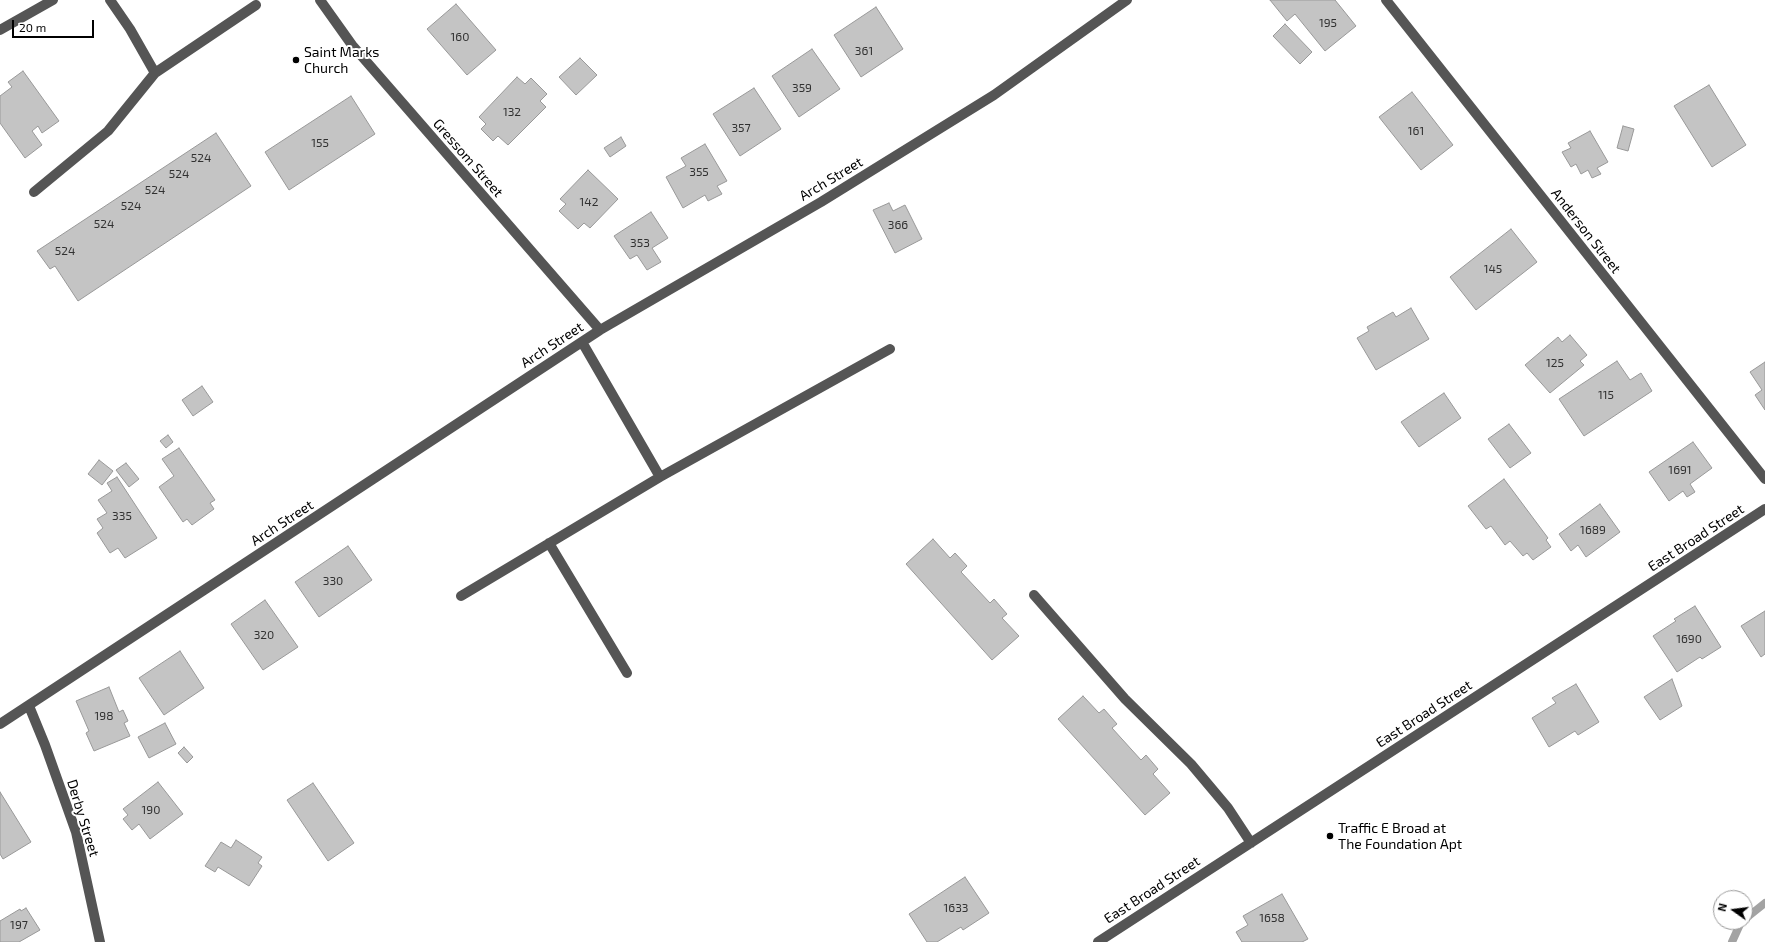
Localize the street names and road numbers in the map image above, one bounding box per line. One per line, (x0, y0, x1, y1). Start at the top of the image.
street label: Gressom Street (429, 115, 507, 201)
street label: Arch Street (796, 153, 866, 205)
street label: Anderson Street (1548, 185, 1624, 277)
street label: Arch Street (518, 319, 586, 371)
street label: Arch Street (248, 497, 316, 549)
street label: East Broad Street (1645, 501, 1747, 575)
street label: East Broad Street (1373, 677, 1475, 751)
street label: Derby Street (63, 777, 103, 859)
street label: East Broad Street (1101, 853, 1203, 927)

